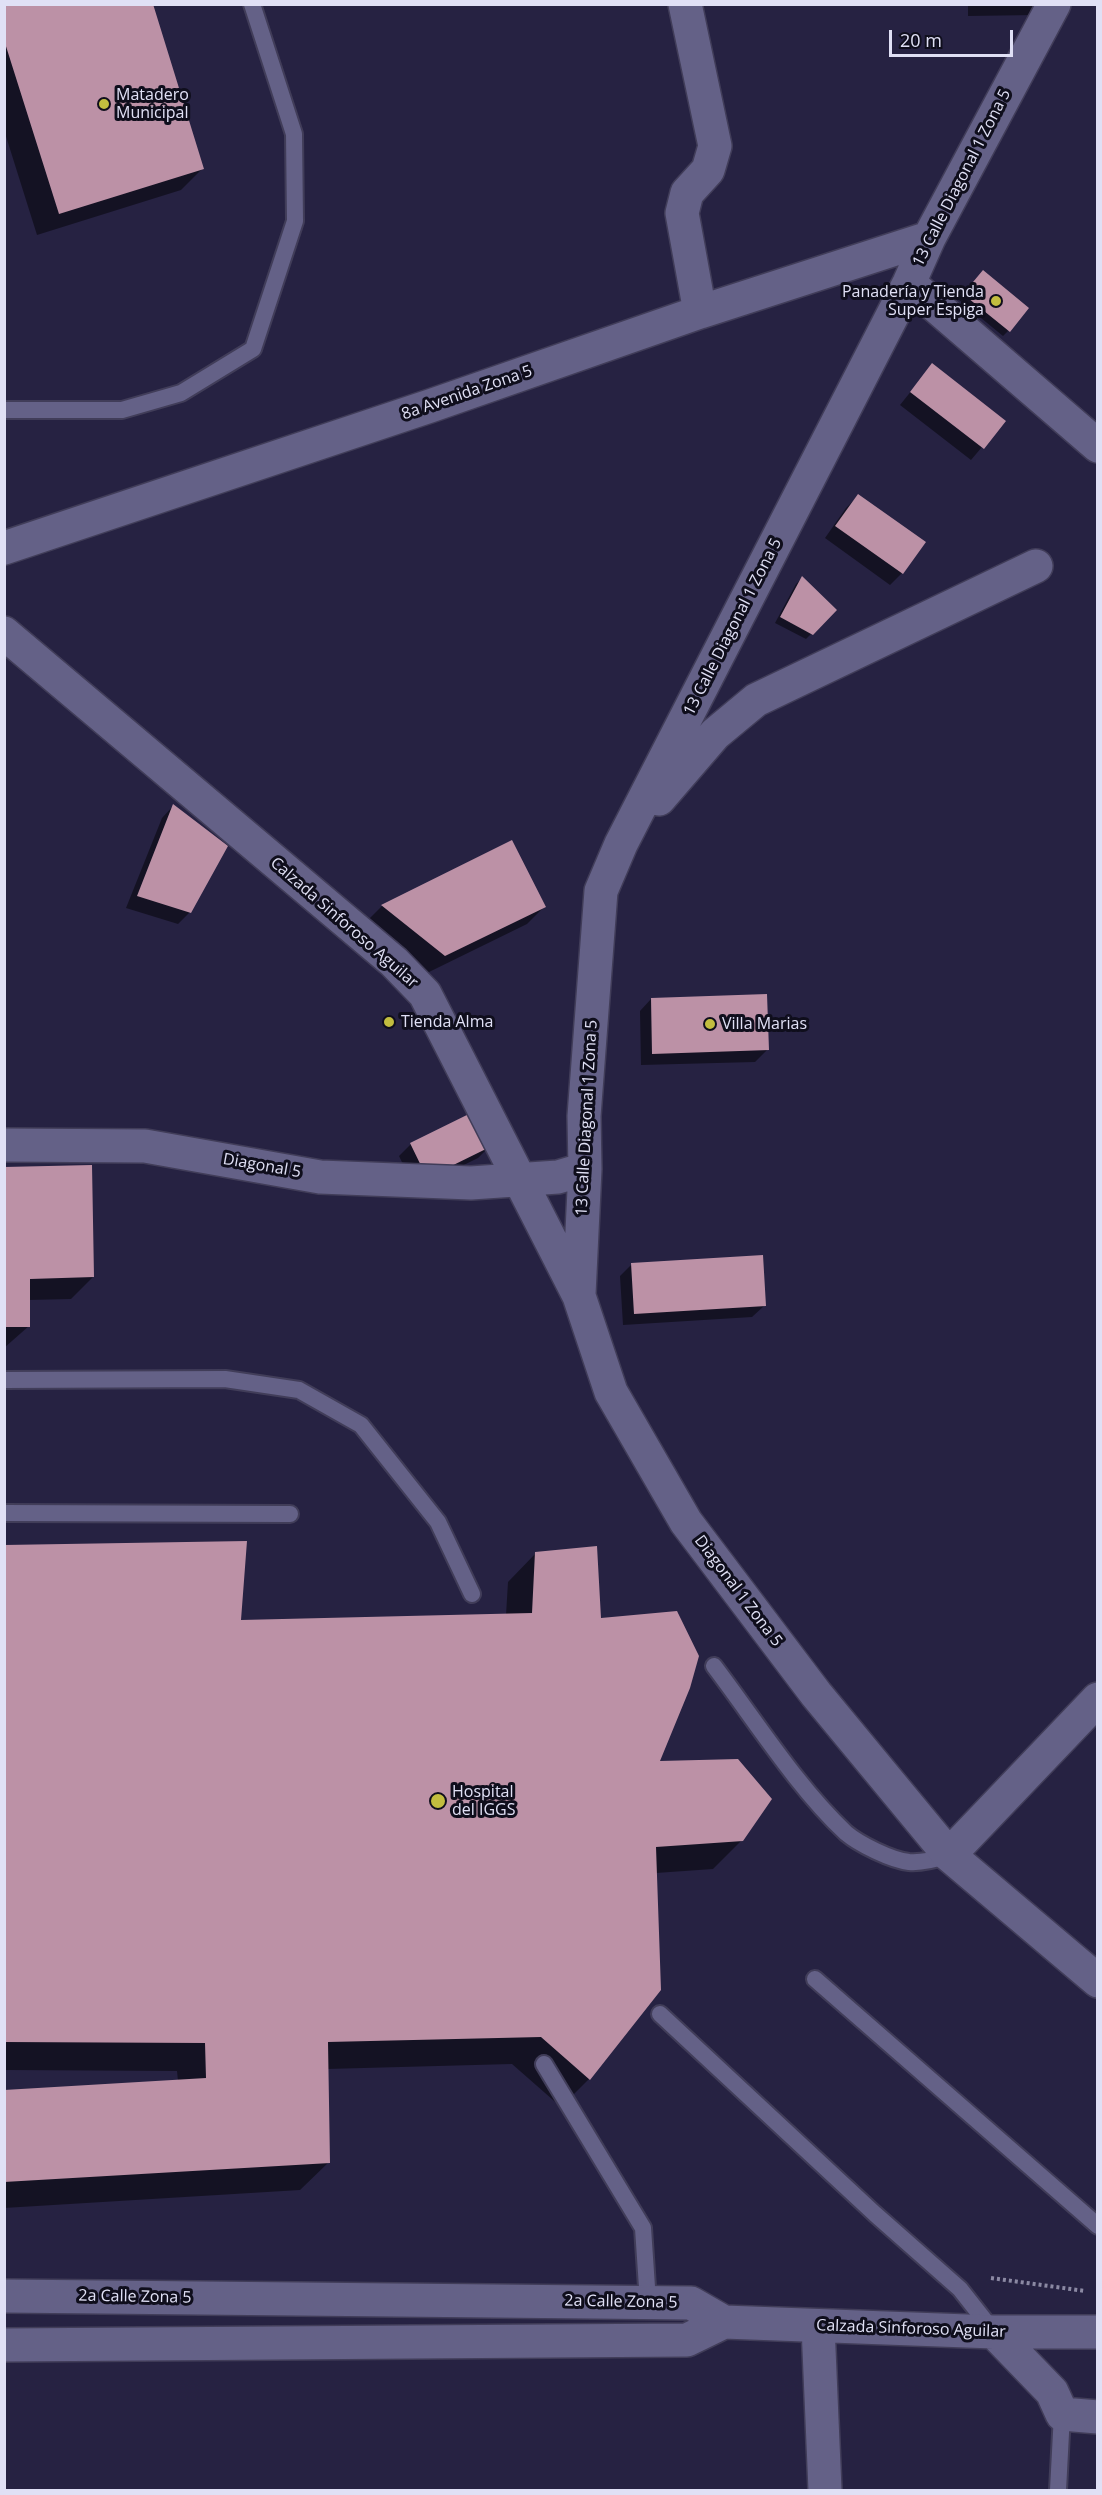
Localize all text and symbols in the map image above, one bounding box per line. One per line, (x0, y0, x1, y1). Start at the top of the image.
scale bar (892, 18, 1016, 56)
text: 20 m (900, 28, 942, 52)
place label: Matadero Municipal (116, 85, 189, 123)
street label: 13 Calle Diagonal 1 Zona 5 (909, 86, 1015, 270)
marker: Matadero Municipal (97, 97, 111, 111)
place label: Panadería y Tienda Super Espiga (842, 282, 984, 320)
marker: Panadería y Tienda Super Espiga (989, 294, 1003, 308)
street label: 8a Avenida Zona 5 (399, 362, 535, 424)
street label: 13 Calle Diagonal 1 Zona 5 (680, 535, 786, 719)
street label: Calzada Sinforoso Aguilar (266, 854, 422, 992)
place label: Tienda Alma (401, 1012, 493, 1032)
place label: Villa Marias (722, 1014, 807, 1034)
marker: Tienda Alma (382, 1015, 396, 1029)
marker: Villa Marias (703, 1017, 717, 1031)
street label: 13 Calle Diagonal 1 Zona 5 (572, 1019, 602, 1217)
street label: Diagonal 5 (221, 1150, 303, 1182)
street label: Diagonal 1 Zona 5 (690, 1532, 786, 1650)
place label: Hospital del IGGS (452, 1782, 515, 1820)
marker: Hospital del IGGS (429, 1792, 447, 1810)
street label: 2a Calle Zona 5 (78, 2286, 192, 2308)
street label: 2a Calle Zona 5 (564, 2291, 678, 2313)
street label: Calzada Sinforoso Aguilar (816, 2316, 1006, 2342)

